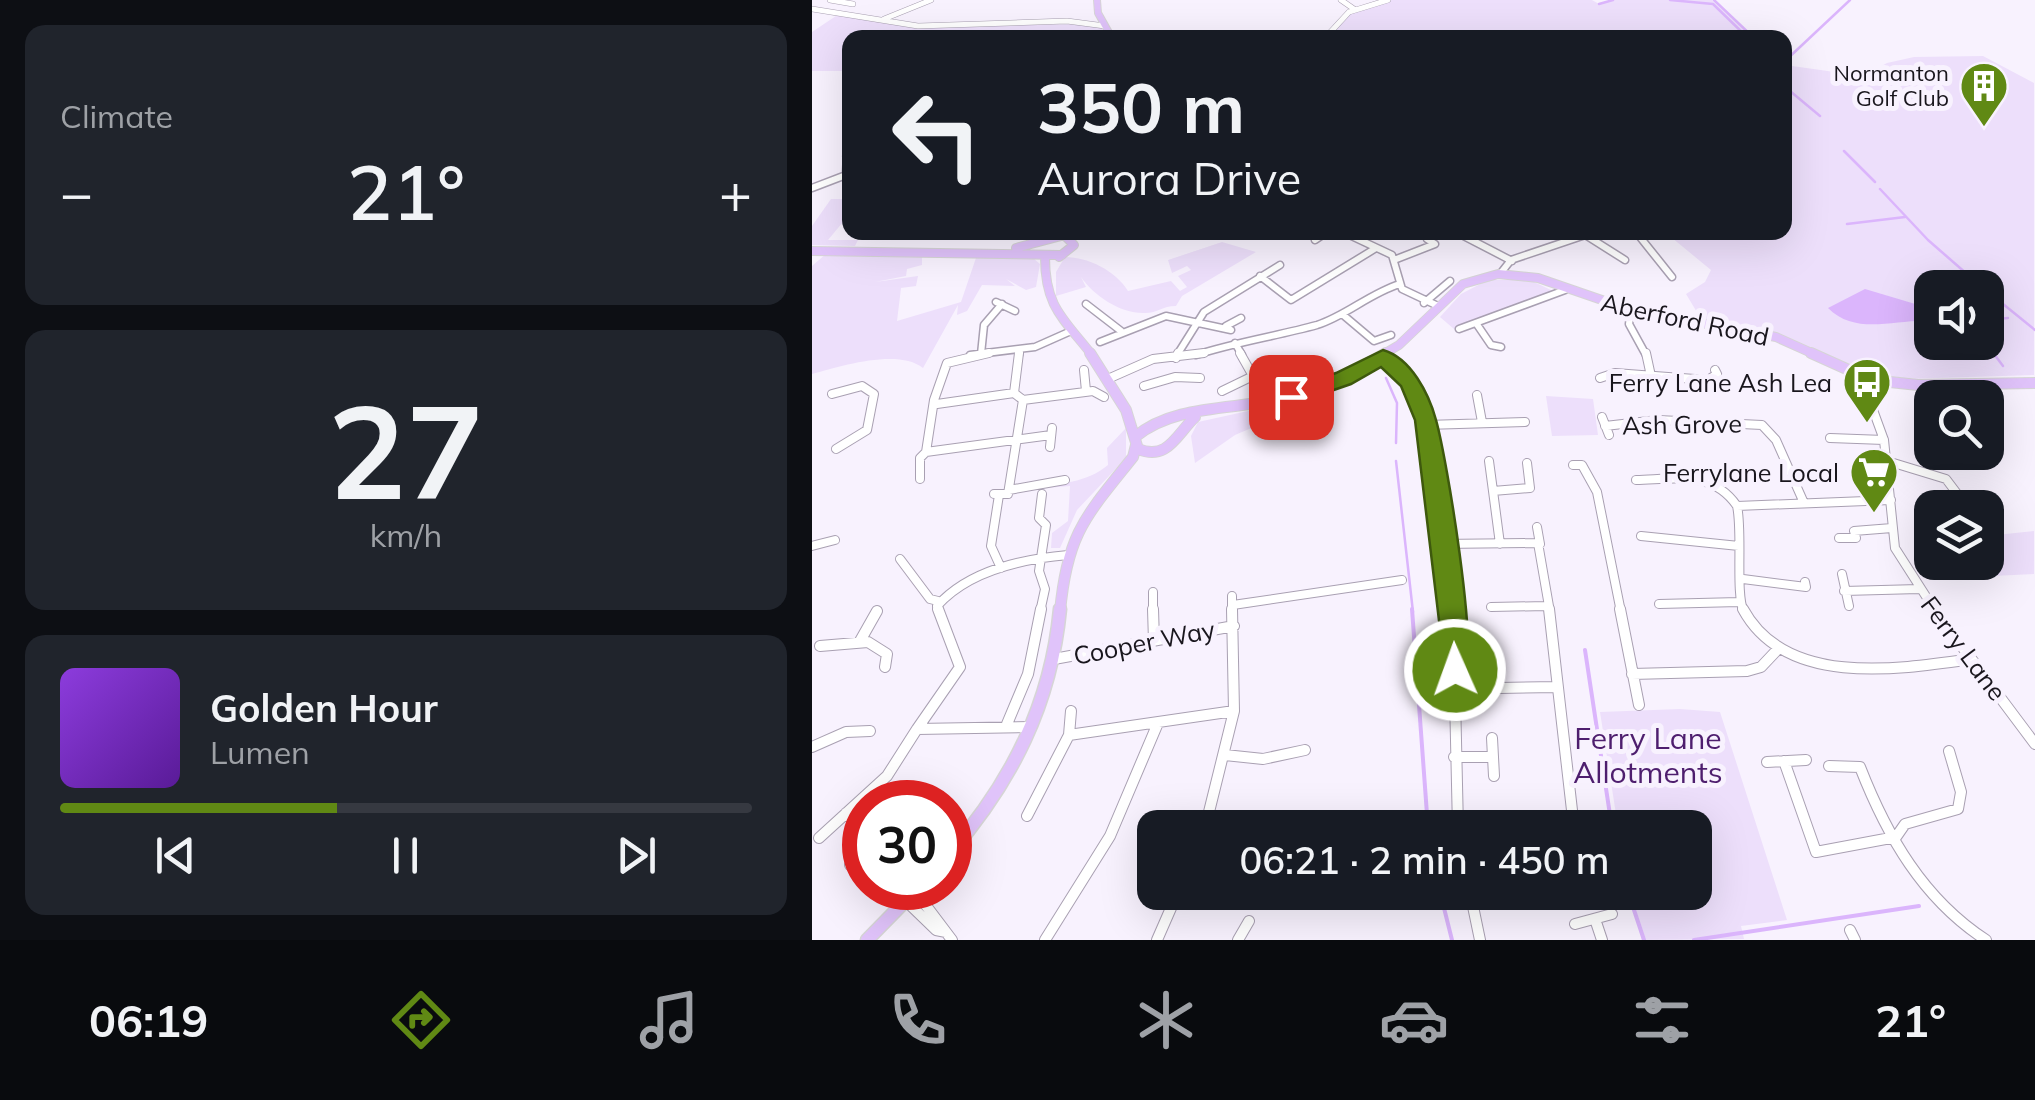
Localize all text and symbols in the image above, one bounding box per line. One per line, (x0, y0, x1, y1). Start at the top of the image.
place label: Normanton Golf Club (1834, 59, 1949, 112)
building icon: Normanton Golf Club (1958, 60, 2010, 128)
text: 350 m (1037, 63, 1245, 151)
icon: left (872, 70, 1002, 200)
text: Climate (60, 96, 173, 136)
text: 21° (347, 145, 465, 239)
text: Aurora Drive (1037, 150, 1301, 206)
text: − (60, 158, 93, 227)
text: + (719, 158, 752, 227)
map controls (1914, 270, 2004, 580)
button: sound (1914, 270, 2004, 360)
street label: Aberford Road (1598, 286, 1772, 352)
pin (1249, 355, 1334, 440)
bus stop icon: Ferry Lane Ash Lea (1841, 356, 1893, 424)
place label: Ferry Lane Ash Lea (1609, 367, 1832, 398)
text: 27 (328, 368, 484, 532)
icon: arrive (1264, 370, 1319, 425)
button: search (1914, 380, 2004, 470)
street label: Ash Grove (1622, 407, 1742, 441)
supermarket icon: Ferrylane Local (1848, 446, 1900, 514)
place label: Ferrylane Local (1663, 457, 1839, 488)
button: layers (1914, 490, 2004, 580)
text: km/h (370, 515, 442, 555)
street label: Ferry Lane (1915, 590, 2013, 706)
street label: Cooper Way (1071, 613, 1217, 671)
position arrow (1403, 618, 1507, 722)
text: Golden Hour (210, 684, 438, 732)
park label: Ferry Lane Allotments (1573, 719, 1723, 791)
text: Lumen (210, 732, 310, 772)
speed limit sign: 30 (842, 780, 972, 910)
icon: previous (148, 828, 203, 883)
icon: pause (378, 828, 433, 883)
icon: next (609, 828, 664, 883)
text: 06:21 · 2 min · 450 m (1239, 836, 1610, 884)
icon: directions (386, 985, 456, 1055)
icon: music (634, 985, 704, 1055)
icon: phone (883, 985, 953, 1055)
icon: climate (1131, 985, 1201, 1055)
icon: car (1379, 985, 1449, 1055)
icon: filters (1627, 985, 1697, 1055)
text: 06:19 (89, 992, 208, 1048)
text: 21° (1875, 992, 1946, 1048)

